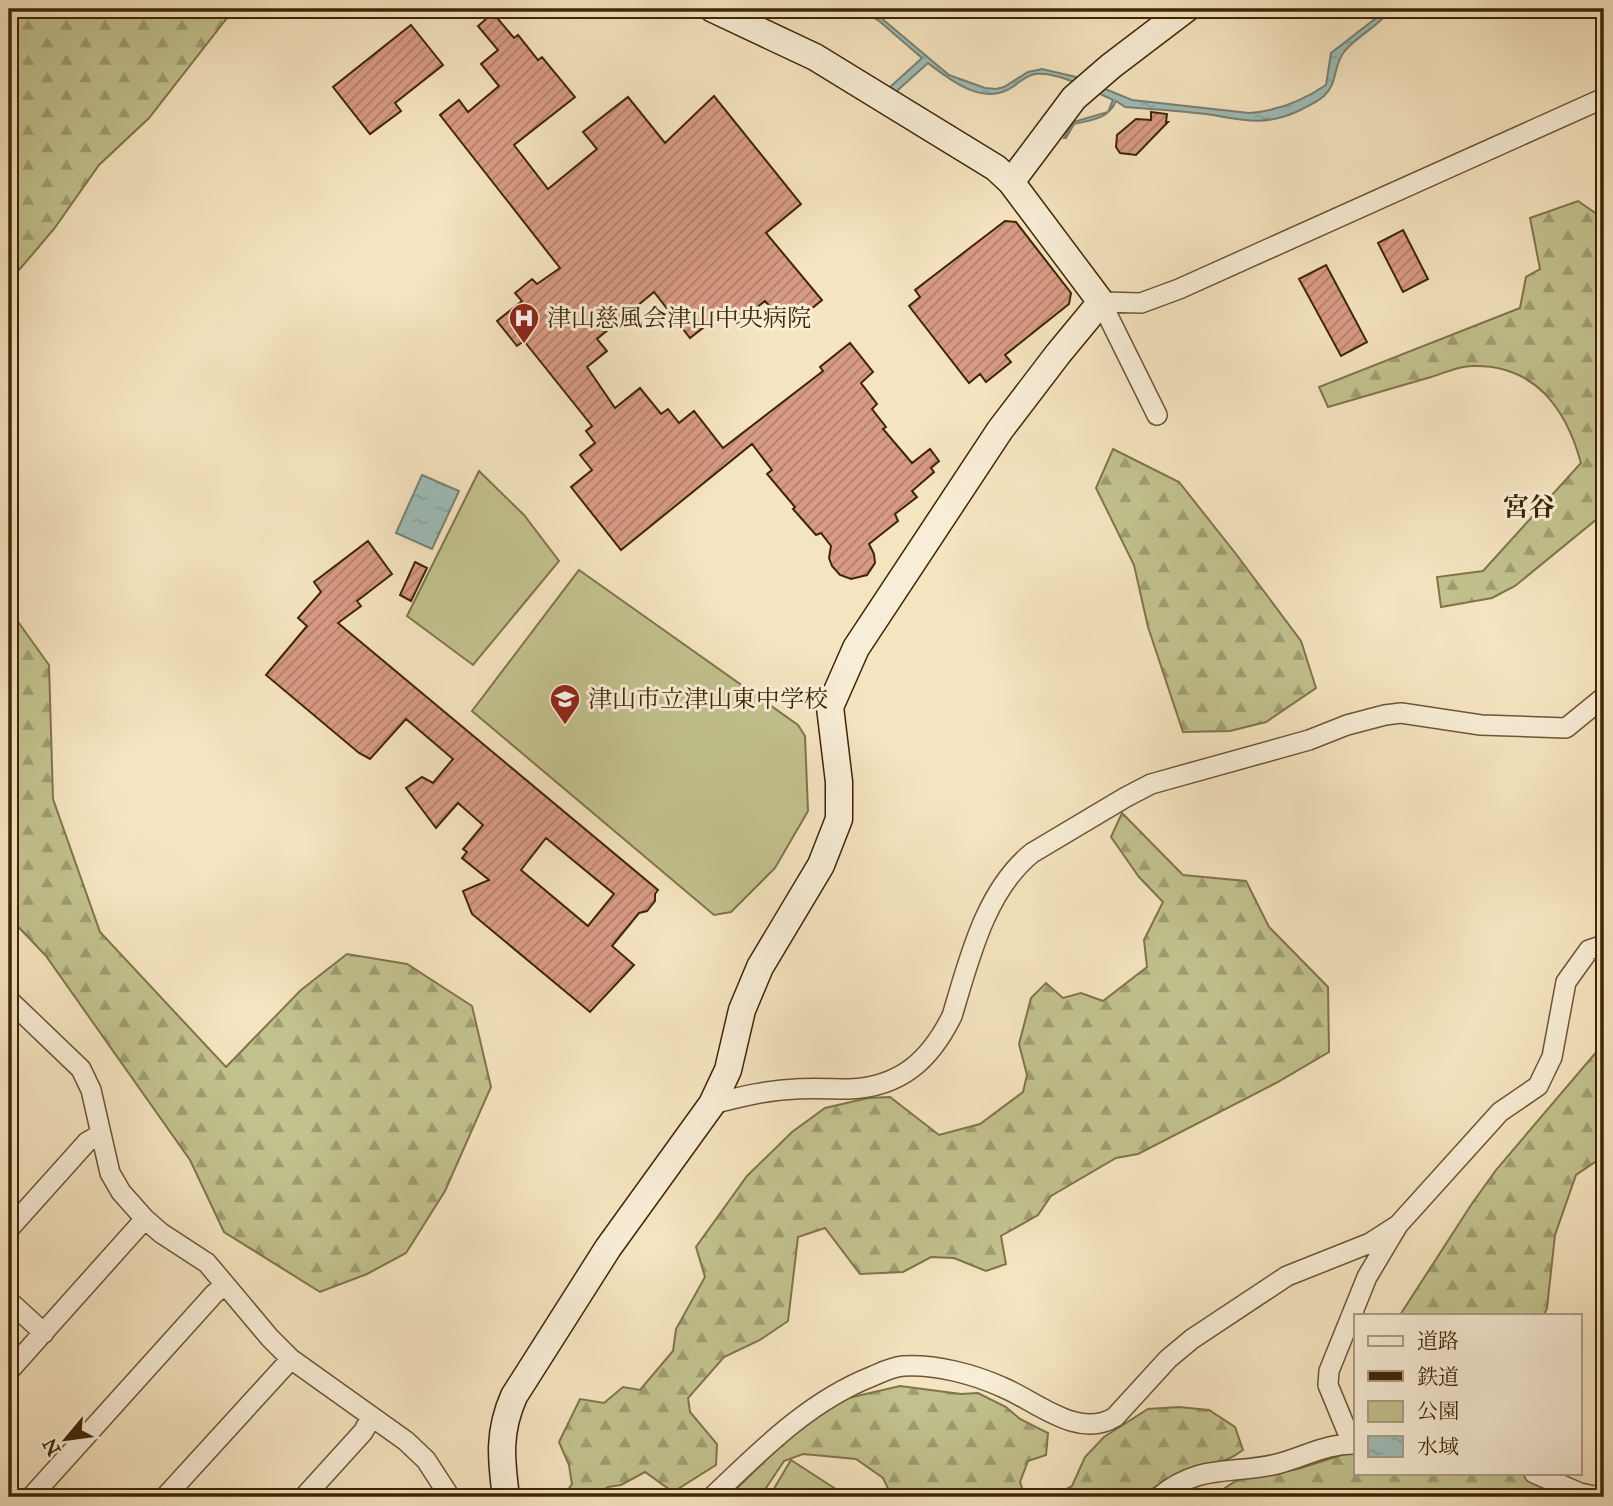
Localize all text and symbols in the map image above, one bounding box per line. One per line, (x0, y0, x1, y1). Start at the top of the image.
hospital icon: 津山慈風会津山中央病院 (507, 301, 541, 345)
place label: 津山慈風会津山中央病院 (547, 303, 811, 333)
district label: 宮谷 (1503, 491, 1555, 523)
school or university icon: 津山市立津山東中学校 (548, 682, 582, 726)
place label: 津山市立津山東中学校 (588, 684, 828, 714)
legend (1354, 1314, 1582, 1474)
text: 道路 (1417, 1328, 1459, 1354)
text: 鉄道 (1417, 1364, 1459, 1390)
text: 公園 (1417, 1398, 1459, 1424)
north arrow (32, 1404, 102, 1474)
text: N (38, 1434, 66, 1460)
text: 水域 (1417, 1434, 1459, 1460)

